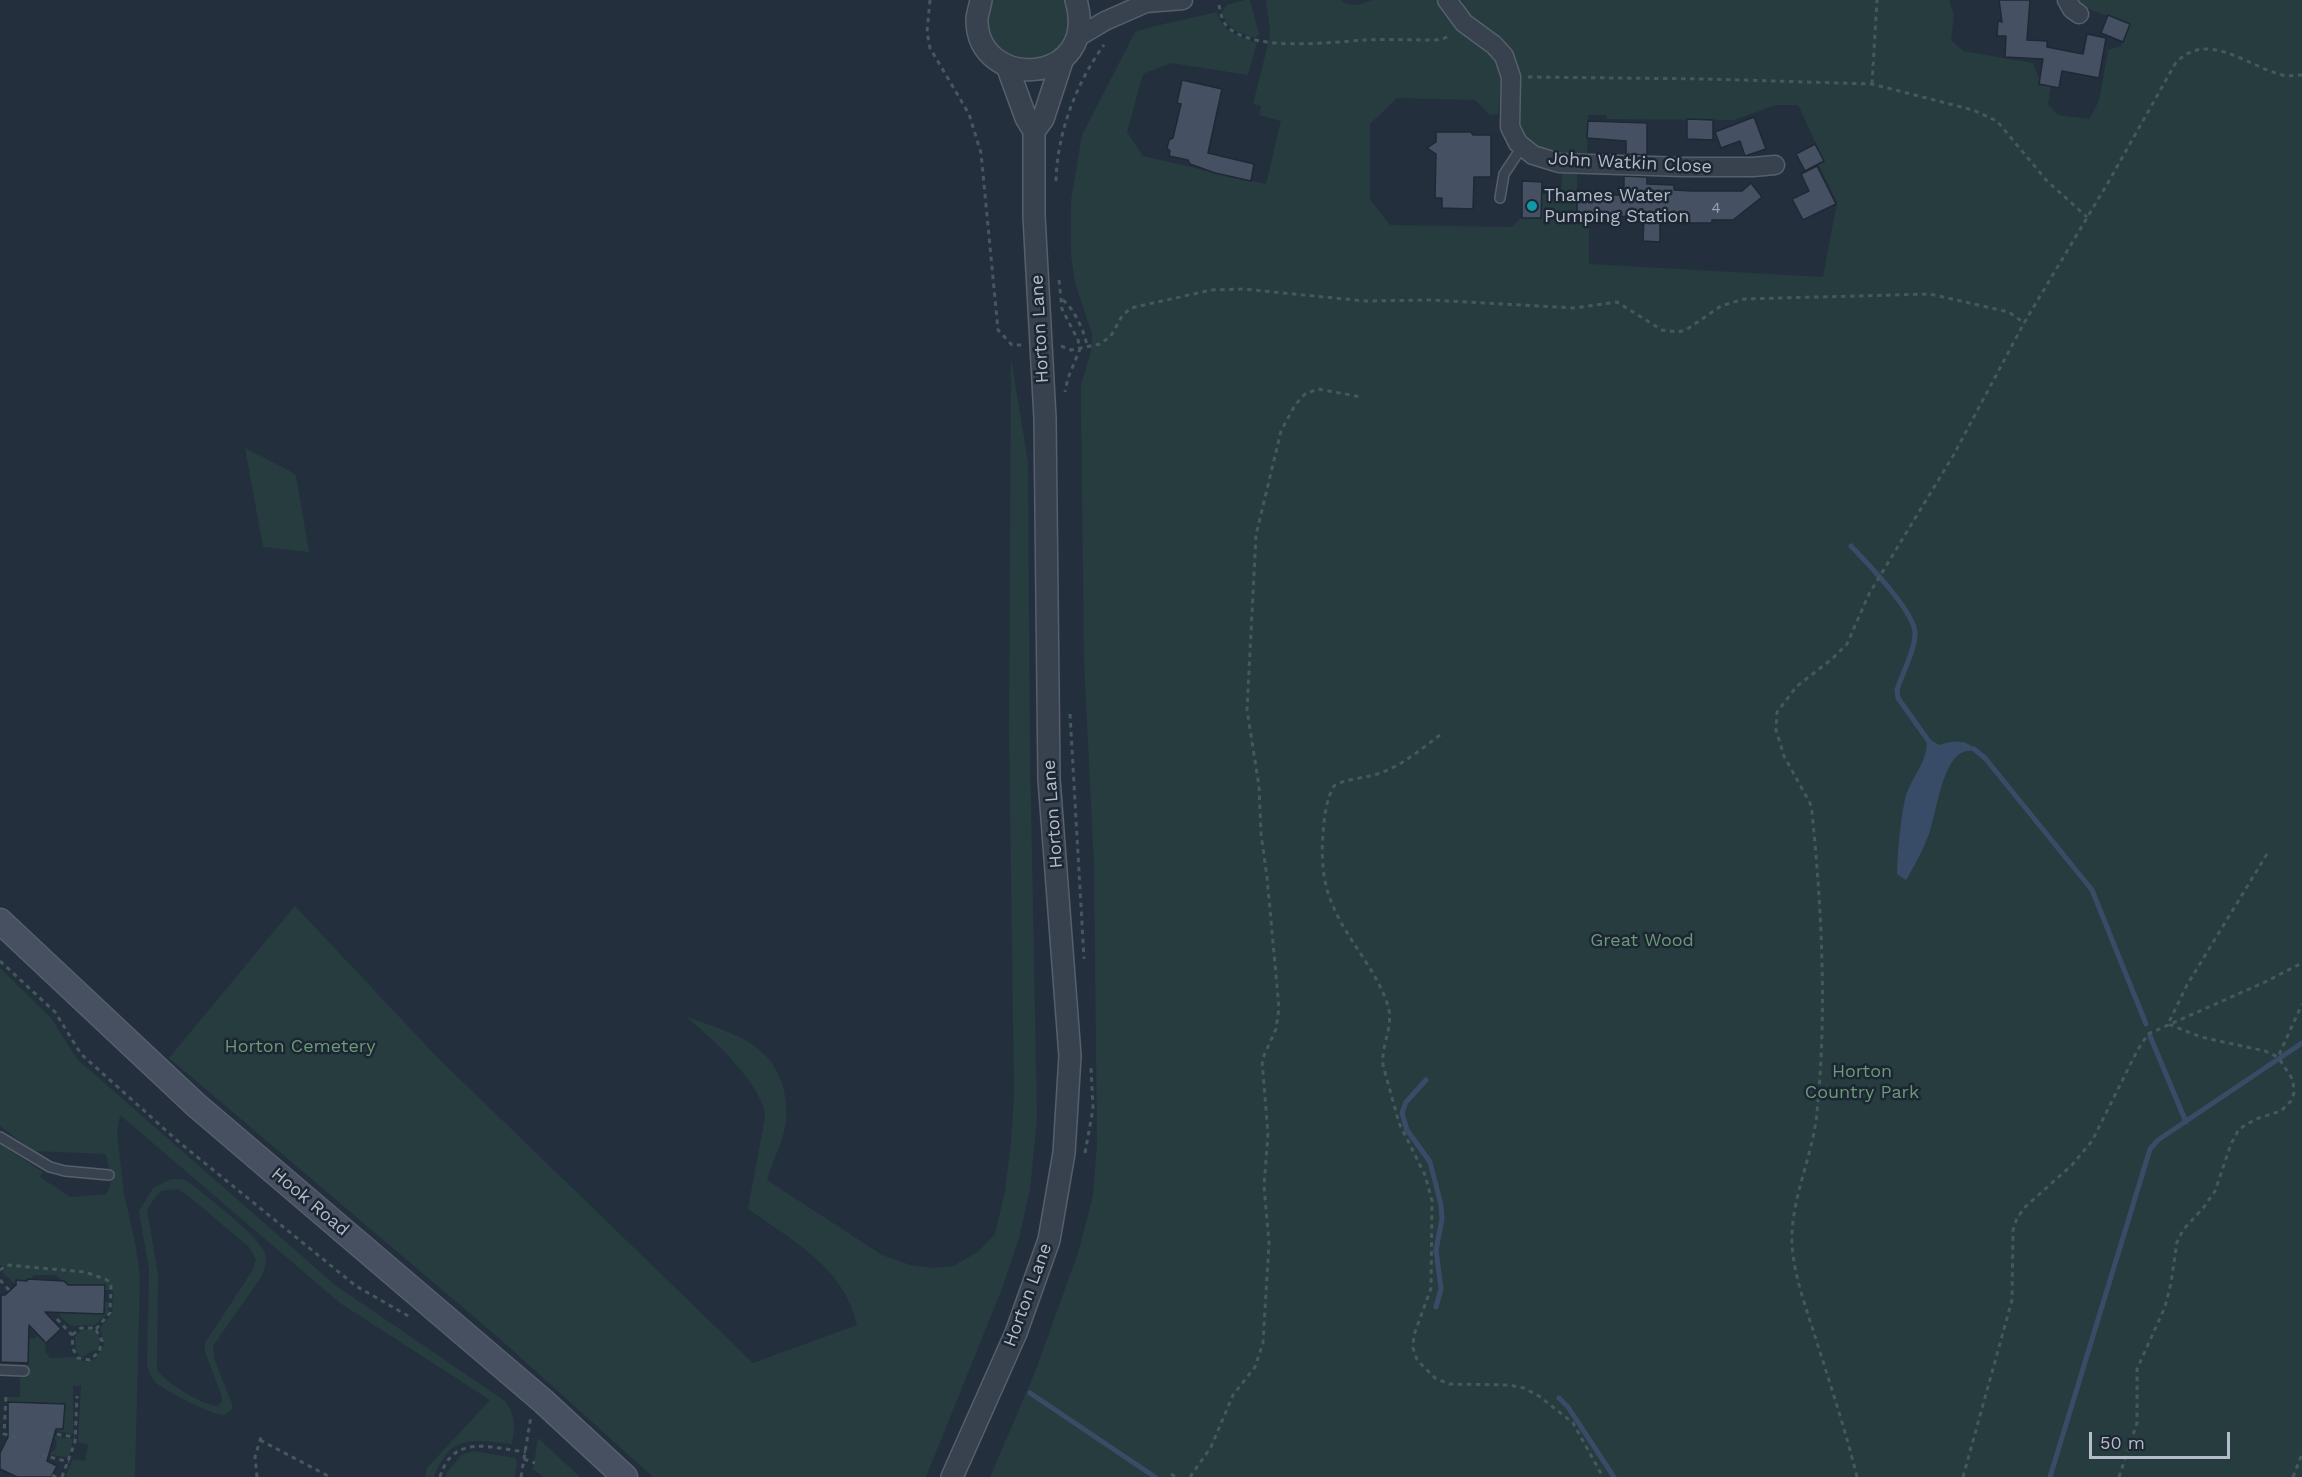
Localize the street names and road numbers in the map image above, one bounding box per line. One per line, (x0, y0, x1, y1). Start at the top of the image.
street label: John Watkin Close (1548, 148, 1712, 178)
street label: Horton Lane (1026, 274, 1054, 384)
street label: Horton Lane (1038, 759, 1068, 869)
street label: Hook Road (267, 1163, 353, 1241)
street label: Horton Lane (999, 1240, 1057, 1350)

